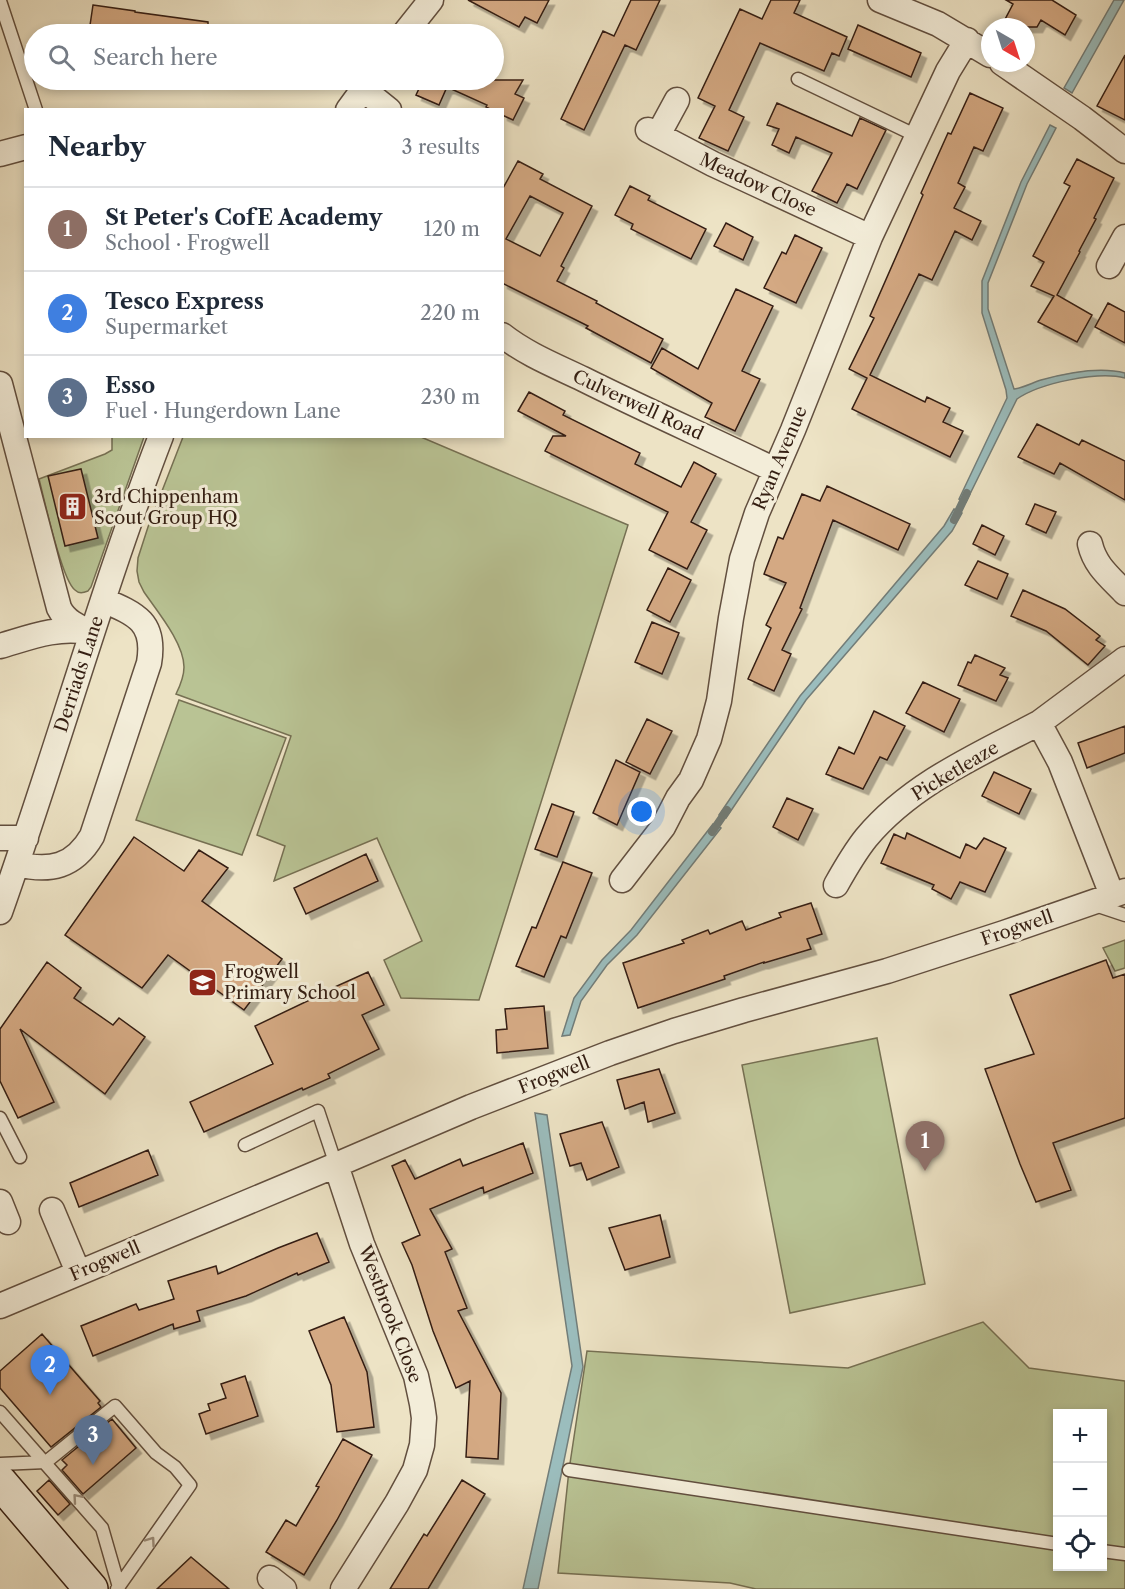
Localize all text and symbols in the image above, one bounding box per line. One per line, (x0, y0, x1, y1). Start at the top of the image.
north arrow (981, 18, 1035, 72)
search box (24, 24, 504, 90)
icon: search (45, 41, 78, 74)
text: Search here (93, 44, 218, 71)
text: Nearby (48, 131, 146, 163)
text: 3 results (402, 135, 480, 159)
street label: Meadow Close (696, 148, 820, 222)
text: St Peter's CofE Academy (105, 204, 382, 231)
text: 1 (63, 217, 72, 241)
text: 120 m (423, 217, 480, 241)
text: School · Frogwell (105, 231, 270, 255)
text: Tesco Express (105, 288, 264, 315)
text: 2 (62, 301, 73, 325)
text: 220 m (420, 301, 480, 325)
text: Supermarket (105, 315, 228, 339)
street label: Culverwell Road (569, 365, 707, 445)
text: Esso (105, 372, 155, 399)
text: 3 (62, 385, 73, 409)
text: 230 m (421, 385, 480, 409)
text: Fuel · Hungerdown Lane (105, 399, 341, 423)
street label: Ryan Avenue (748, 403, 812, 513)
place label: 3rd Chippenham Scout Group HQ (94, 486, 239, 529)
building icon: 3rd Chippenham Scout Group HQ (57, 491, 89, 523)
street label: Derriads Lane (50, 613, 108, 735)
street label: Picketleaze (908, 737, 1002, 805)
your location (627, 797, 656, 826)
street label: Frogwell (978, 905, 1056, 951)
place label: Frogwell Primary School (224, 961, 356, 1004)
school or university icon: Frogwell Primary School (187, 966, 219, 998)
street label: Frogwell (515, 1051, 593, 1099)
pin: 1 (906, 1122, 944, 1171)
street label: Frogwell (66, 1236, 144, 1286)
street label: Westbrook Close (353, 1241, 426, 1386)
pin: 2 (31, 1346, 70, 1395)
map controls (1053, 1409, 1107, 1571)
button: + (1053, 1409, 1107, 1463)
pin: 3 (74, 1416, 112, 1465)
button: − (1053, 1463, 1107, 1517)
one-way arrow (73, 1494, 84, 1505)
button: locate (1053, 1517, 1107, 1571)
one-way arrow (144, 1537, 155, 1548)

